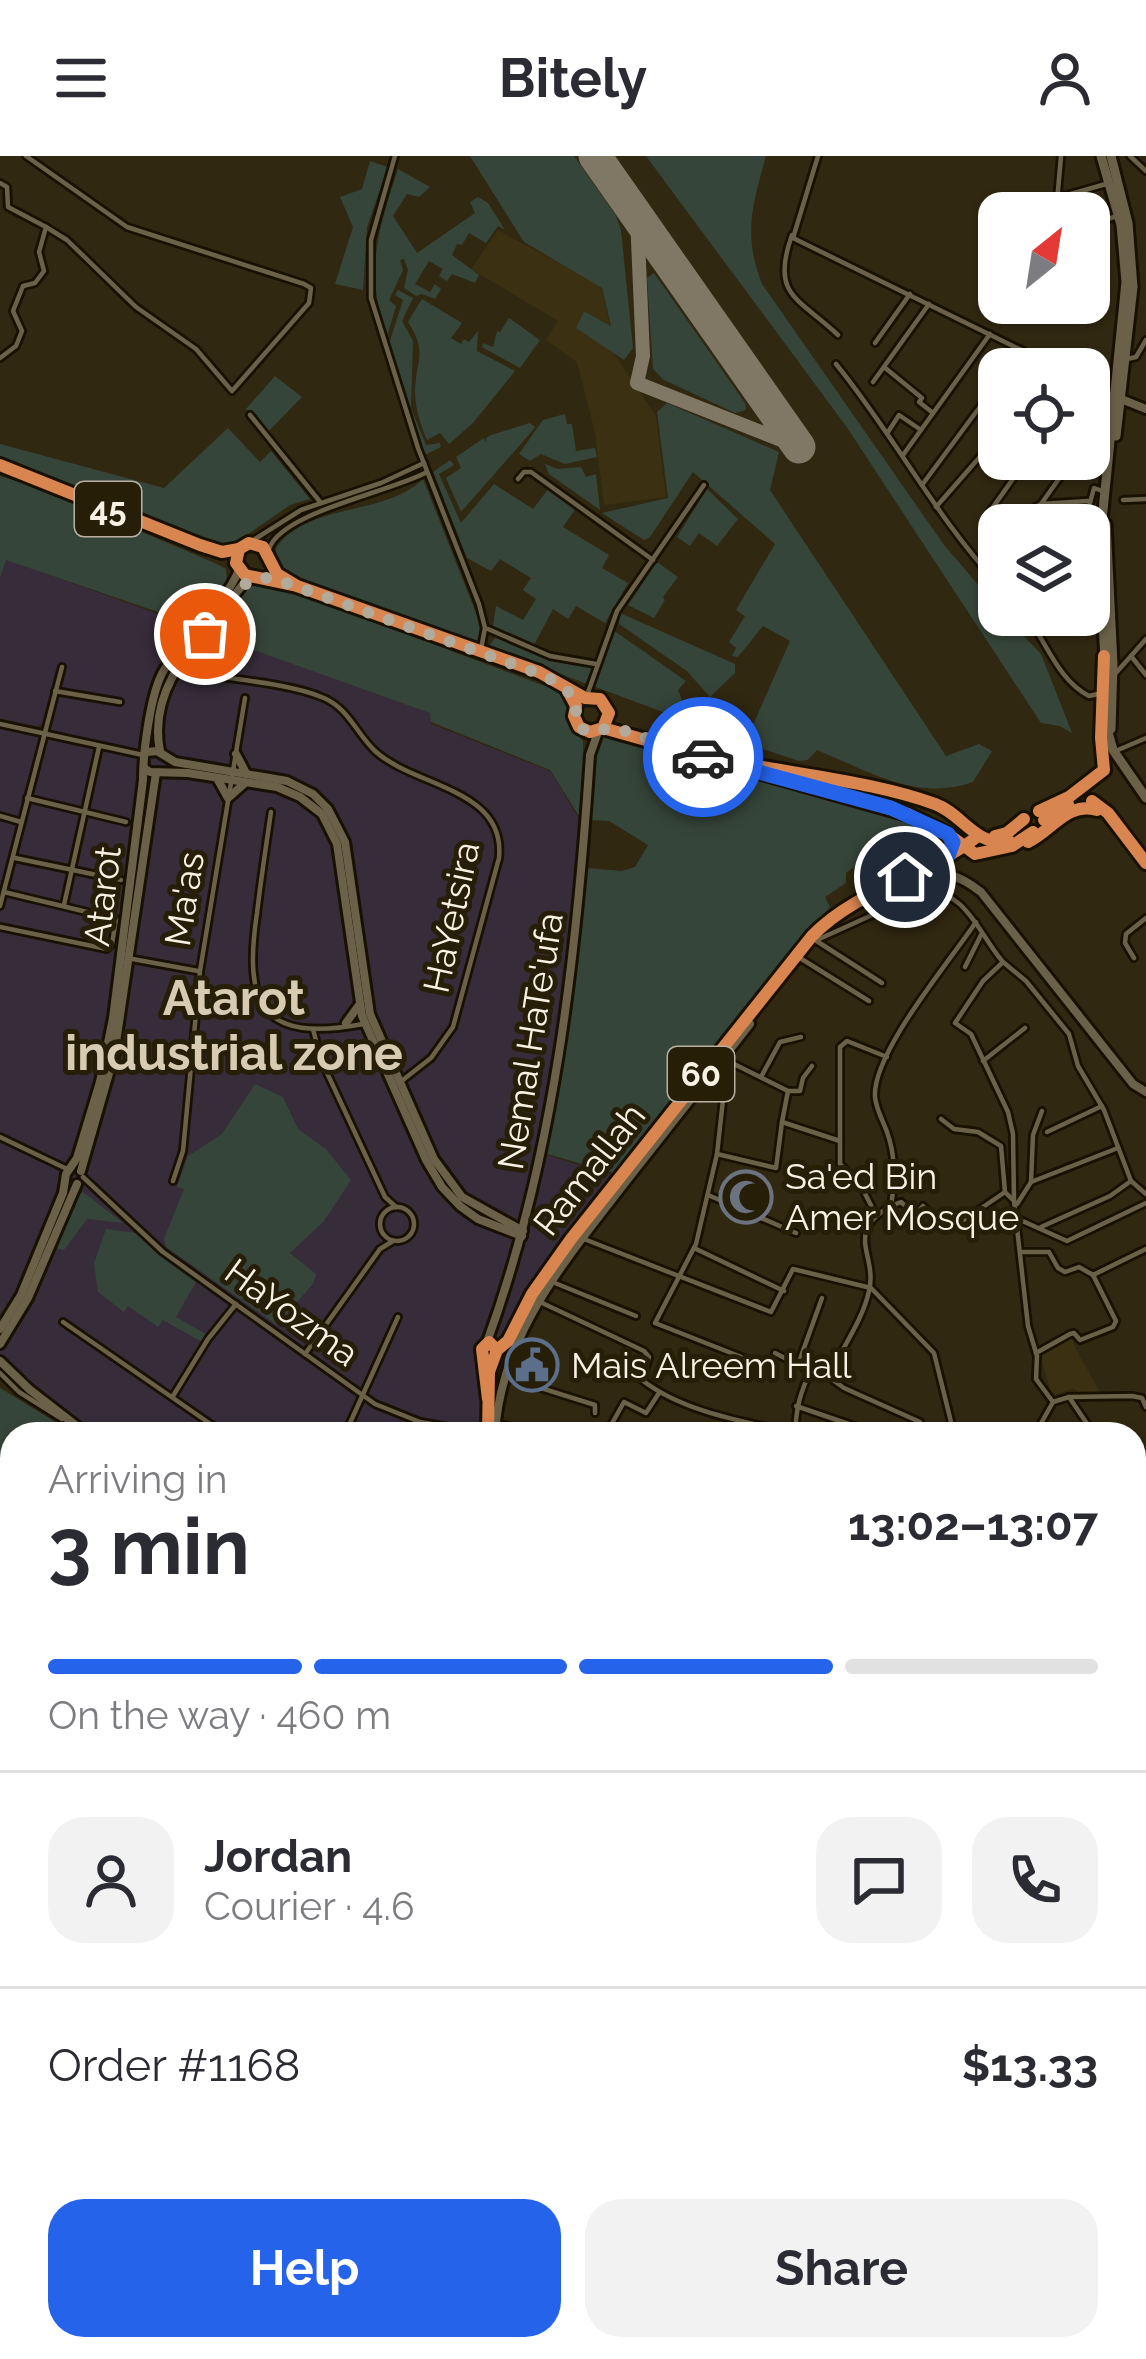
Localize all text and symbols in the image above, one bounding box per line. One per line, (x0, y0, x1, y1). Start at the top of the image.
icon: menu (48, 45, 114, 111)
icon: person (1032, 45, 1098, 111)
text: Bitely (499, 46, 647, 110)
north arrow (978, 192, 1110, 324)
map controls (978, 192, 1110, 636)
button: locate (978, 348, 1110, 480)
road number: 45 (75, 482, 141, 536)
button: layers (978, 504, 1110, 636)
pin (154, 583, 256, 685)
icon: bag (172, 601, 238, 667)
courier (643, 697, 763, 817)
icon: car (670, 724, 736, 790)
pin (854, 826, 956, 928)
street label: HaYetsira (415, 838, 487, 996)
street label: Atarot (75, 844, 129, 948)
icon: home (872, 844, 938, 910)
street label: Ma'as (156, 849, 212, 949)
street label: Nemal HaTe'ufa (489, 909, 571, 1173)
district label: Atarot industrial zone (65, 970, 403, 1081)
road number: 60 (668, 1047, 734, 1101)
street label: Ramallah (525, 1095, 653, 1243)
place label: Sa'ed Bin Amer Mosque (785, 1155, 1019, 1238)
mosque icon: Sa'ed Bin Amer Mosque (718, 1169, 774, 1225)
street label: HaYozma (217, 1250, 367, 1374)
public building icon: Mais Alreem Hall (504, 1337, 560, 1393)
place label: Mais Alreem Hall (571, 1344, 852, 1386)
text: Arriving in (48, 1456, 228, 1502)
text: 13:02–13:07 (848, 1498, 1098, 1551)
text: 3 min (48, 1501, 250, 1592)
text: On the way · 460 m (48, 1692, 391, 1738)
button: person (48, 1817, 174, 1943)
button: chat (816, 1817, 942, 1943)
button: phone (972, 1817, 1098, 1943)
text: Jordan (204, 1830, 352, 1883)
text: Courier · 4.6 (204, 1883, 414, 1929)
text: Order #1168 (48, 2039, 300, 2092)
text: $13.33 (962, 2039, 1098, 2092)
button: Help (48, 2199, 561, 2337)
button: Share (585, 2199, 1098, 2337)

